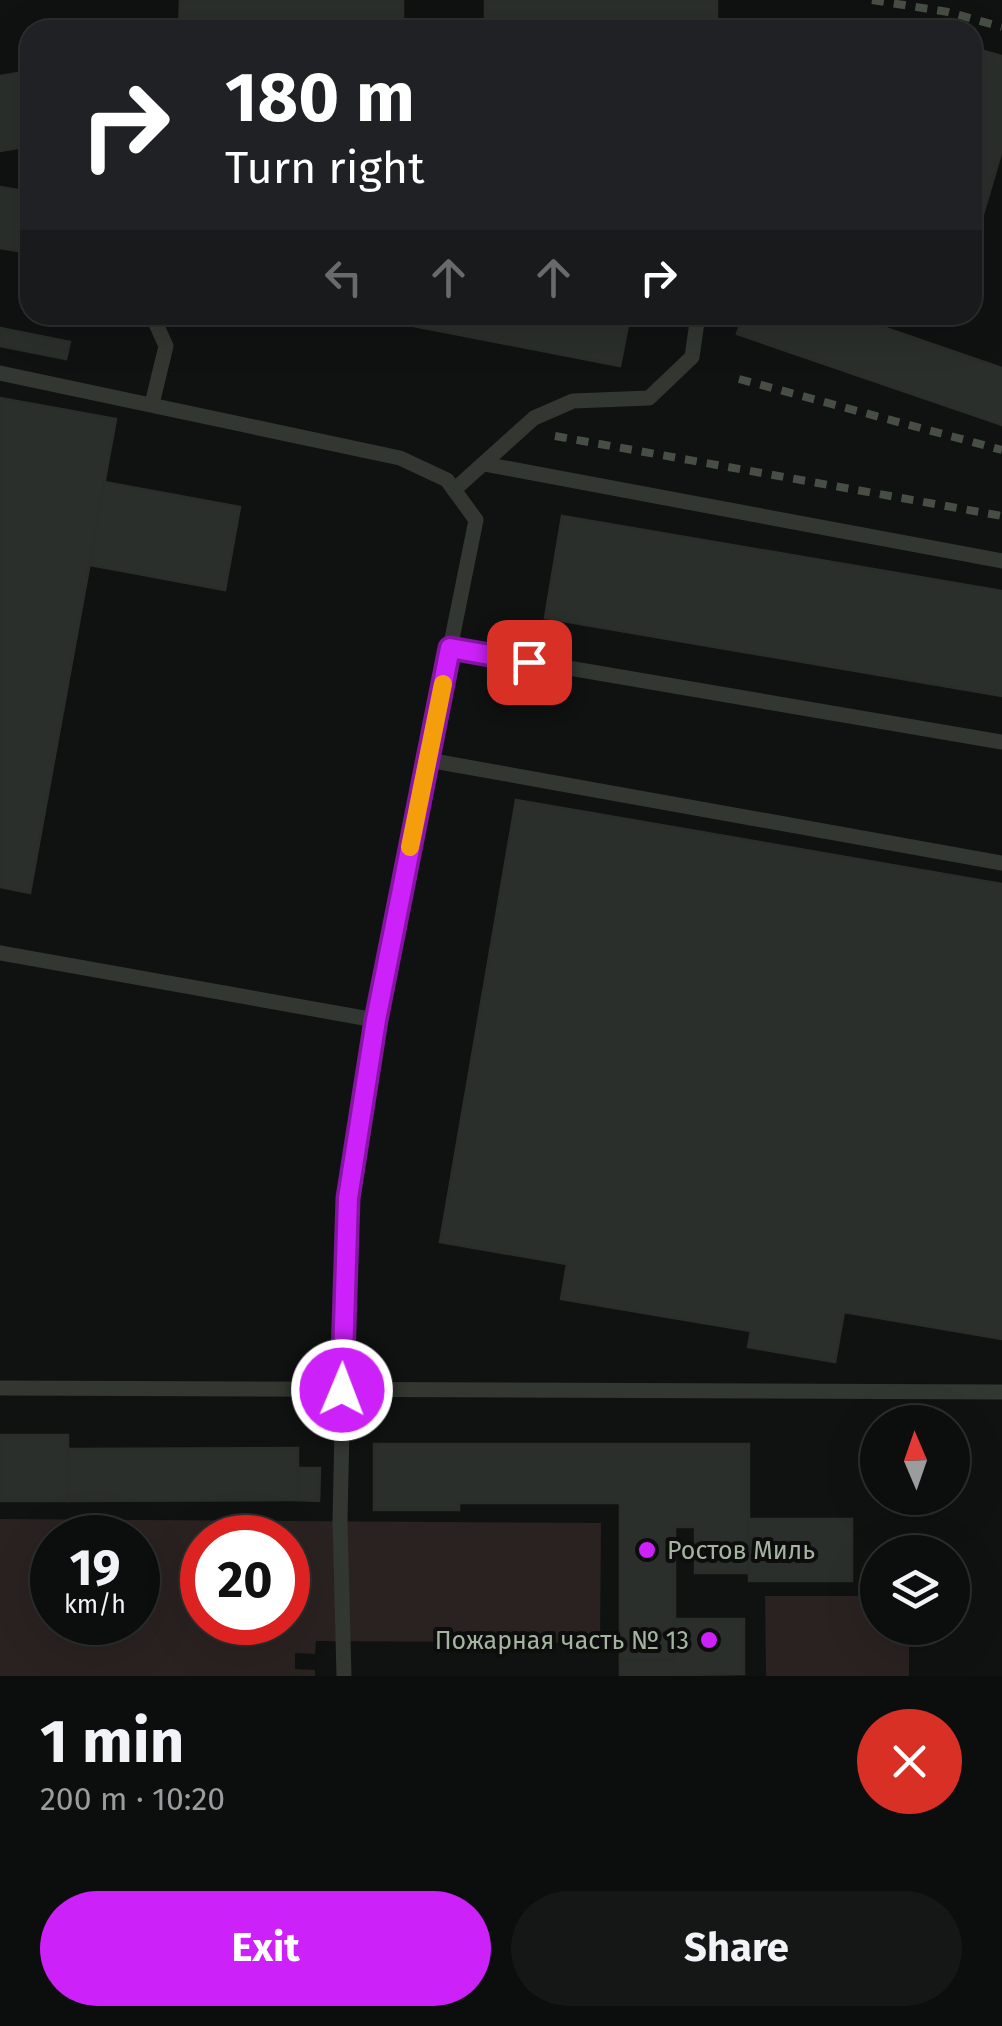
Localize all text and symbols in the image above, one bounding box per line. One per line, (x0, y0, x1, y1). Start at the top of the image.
text: 180 m (225, 56, 415, 140)
icon: right (60, 60, 190, 190)
text: Turn right (225, 141, 424, 195)
icon: left (316, 250, 371, 305)
icon: ahead (421, 250, 476, 305)
icon: ahead (526, 250, 581, 305)
icon: right (631, 250, 686, 305)
pin (487, 620, 572, 705)
icon: arrive (502, 635, 557, 690)
position arrow (290, 1338, 394, 1442)
north arrow (860, 1405, 970, 1515)
map controls (860, 1405, 970, 1645)
speed limit sign: 20 (180, 1515, 310, 1645)
button: layers (860, 1535, 970, 1645)
place label: Ростов Миль (667, 1536, 815, 1566)
text: 19 (69, 1538, 121, 1598)
marker: Ростов Миль (636, 1539, 658, 1561)
text: km/h (64, 1590, 126, 1620)
place label: Пожарная часть № 13 (435, 1626, 689, 1656)
marker: Пожарная часть № 13 (698, 1629, 720, 1651)
text: 1 min (40, 1706, 184, 1778)
button: close (857, 1709, 962, 1814)
text: 200 m · 10:20 (40, 1780, 225, 1818)
button: Exit (40, 1891, 491, 2006)
button: Share (511, 1891, 962, 2006)

